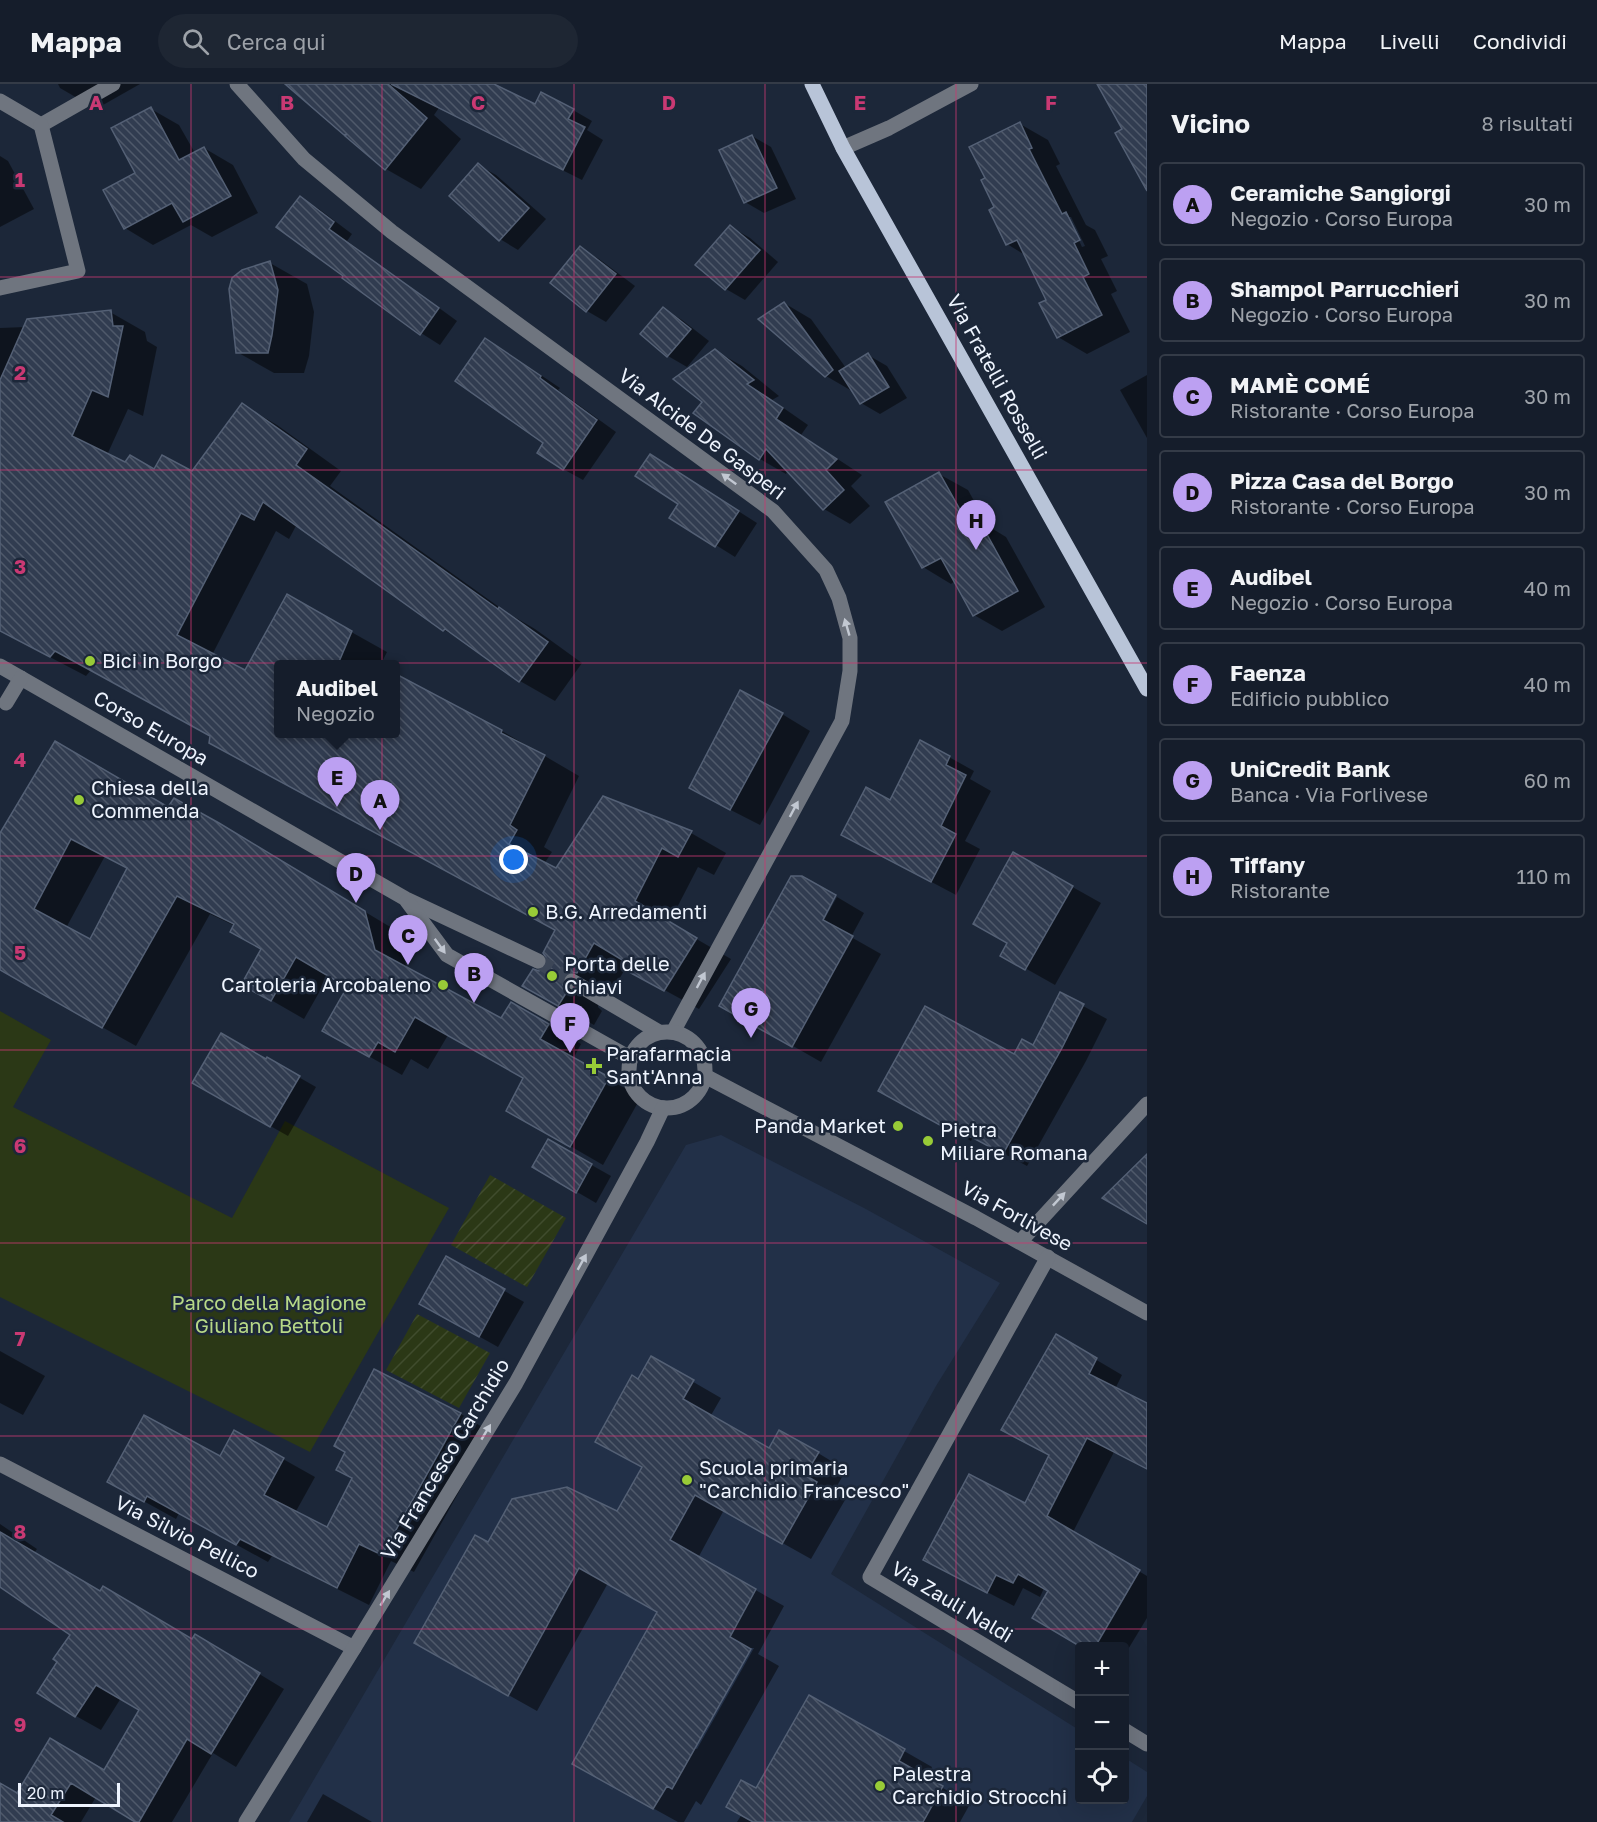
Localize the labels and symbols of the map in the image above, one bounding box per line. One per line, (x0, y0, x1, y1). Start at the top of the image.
text: A (89, 90, 103, 114)
text: B (280, 90, 294, 114)
text: C (471, 90, 485, 114)
text: D (662, 90, 676, 114)
text: E (854, 90, 866, 114)
text: F (1045, 90, 1057, 114)
text: 1 (15, 167, 25, 191)
street label: Via Fratelli Rosselli (943, 290, 1053, 463)
text: 2 (14, 360, 26, 384)
street label: Via Alcide De Gasperi (614, 363, 791, 504)
one-way arrow (721, 473, 737, 485)
pin: H (956, 500, 996, 550)
text: 3 (14, 554, 26, 578)
one-way arrow (842, 618, 851, 636)
place label: Bici in Borgo (102, 648, 222, 672)
marker: Bici in Borgo (83, 654, 97, 668)
street label: Corso Europa (90, 685, 213, 770)
text: 4 (14, 747, 26, 771)
pin: E (318, 758, 356, 807)
place label: Chiesa della Commenda (91, 775, 209, 822)
pin: A (360, 780, 400, 830)
marker: Chiesa della Commenda (72, 793, 86, 807)
one-way arrow (789, 800, 799, 817)
your location (499, 845, 528, 874)
pin: D (336, 854, 376, 903)
place label: B.G. Arredamenti (545, 899, 707, 923)
marker: B.G. Arredamenti (526, 905, 540, 919)
pin: C (388, 916, 428, 965)
one-way arrow (434, 937, 446, 953)
text: 5 (14, 940, 26, 964)
place label: Porta delle Chiavi (564, 951, 670, 998)
pin: B (454, 954, 494, 1003)
marker: Porta delle Chiavi (545, 969, 559, 983)
one-way arrow (696, 971, 706, 988)
place label: Cartoleria Arcobaleno (221, 972, 431, 996)
marker: Cartoleria Arcobaleno (436, 978, 450, 992)
pin: G (732, 988, 771, 1038)
pin: F (550, 1004, 590, 1053)
place label: Parafarmacia Sant'Anna (606, 1041, 732, 1088)
marker: Parafarmacia Sant'Anna (587, 1059, 601, 1073)
place label: Panda Market (754, 1113, 886, 1137)
place label: Pietra Miliare Romana (940, 1117, 1088, 1164)
marker: Panda Market (891, 1119, 905, 1133)
text: 6 (14, 1133, 26, 1157)
marker: Pietra Miliare Romana (921, 1134, 935, 1148)
street label: Via Forlivese (958, 1175, 1077, 1255)
one-way arrow (1052, 1192, 1066, 1206)
one-way arrow (577, 1253, 587, 1270)
park label: Parco della Magione Giuliano Bettoli (172, 1290, 366, 1337)
text: 7 (15, 1326, 26, 1350)
street label: Via Francesco Carchidio (375, 1354, 514, 1563)
one-way arrow (481, 1424, 492, 1440)
place label: Scuola primaria "Carchidio Francesco" (699, 1455, 909, 1502)
marker: Scuola primaria "Carchidio Francesco" (680, 1473, 694, 1487)
street label: Via Silvio Pellico (111, 1489, 263, 1583)
text: 8 (14, 1519, 26, 1543)
street label: Via Zauli Naldi (887, 1555, 1018, 1647)
one-way arrow (379, 1590, 390, 1606)
text: 9 (14, 1712, 26, 1736)
place label: Palestra Carchidio Strocchi (892, 1761, 1067, 1808)
marker: Palestra Carchidio Strocchi (873, 1779, 887, 1793)
scale bar (18, 1780, 120, 1808)

